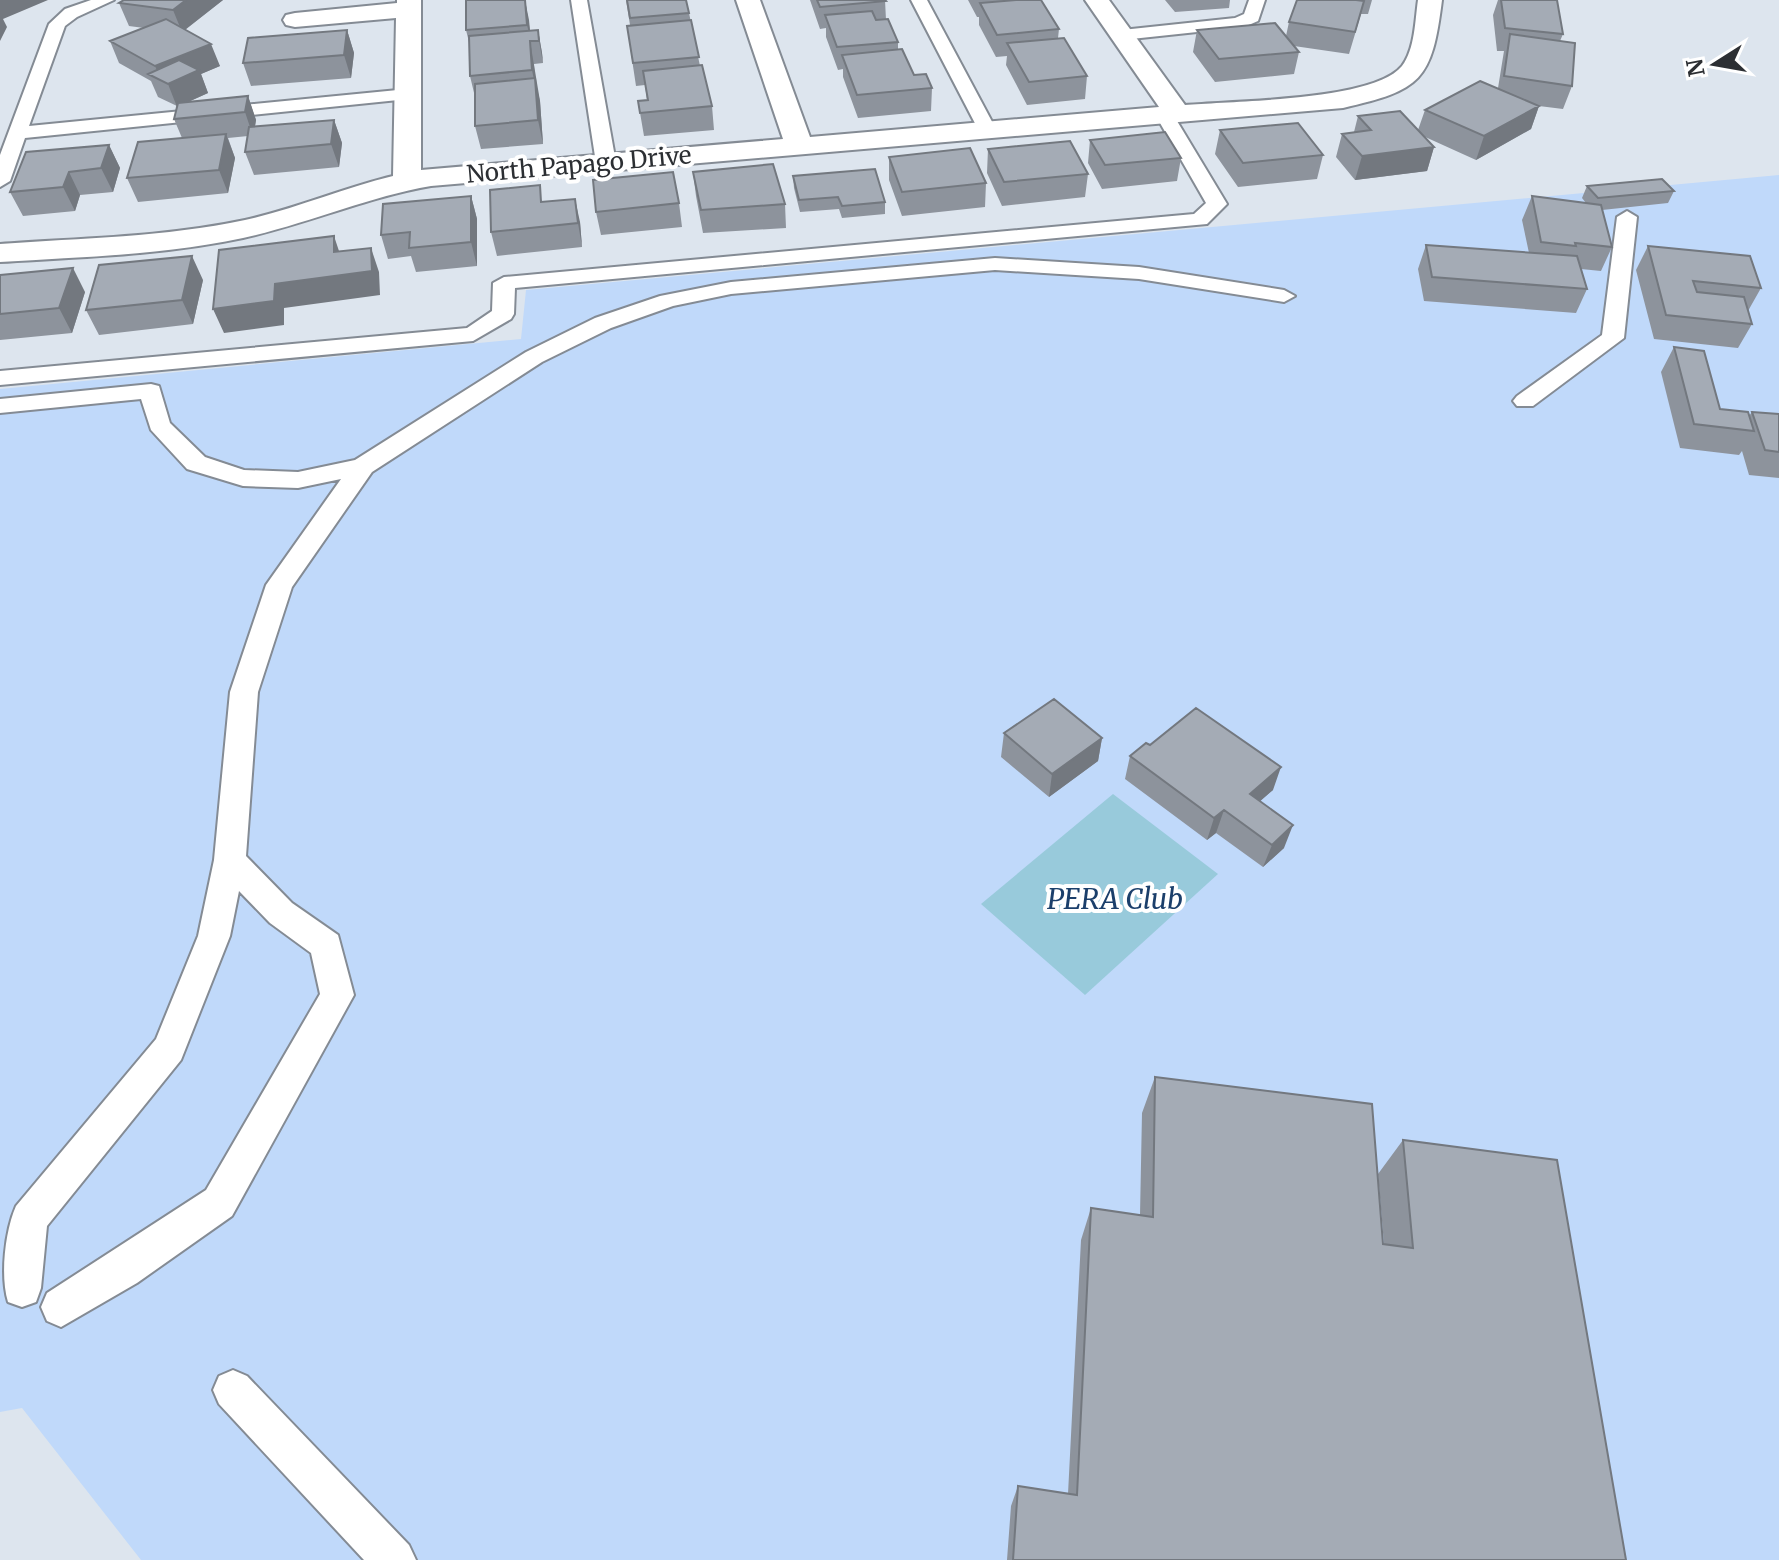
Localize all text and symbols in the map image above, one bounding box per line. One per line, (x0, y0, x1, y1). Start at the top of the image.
north arrow (1675, 24, 1755, 104)
text: N (1680, 56, 1711, 79)
street label: North Papago Drive (465, 139, 693, 190)
park label: PERA Club (1047, 881, 1183, 917)

